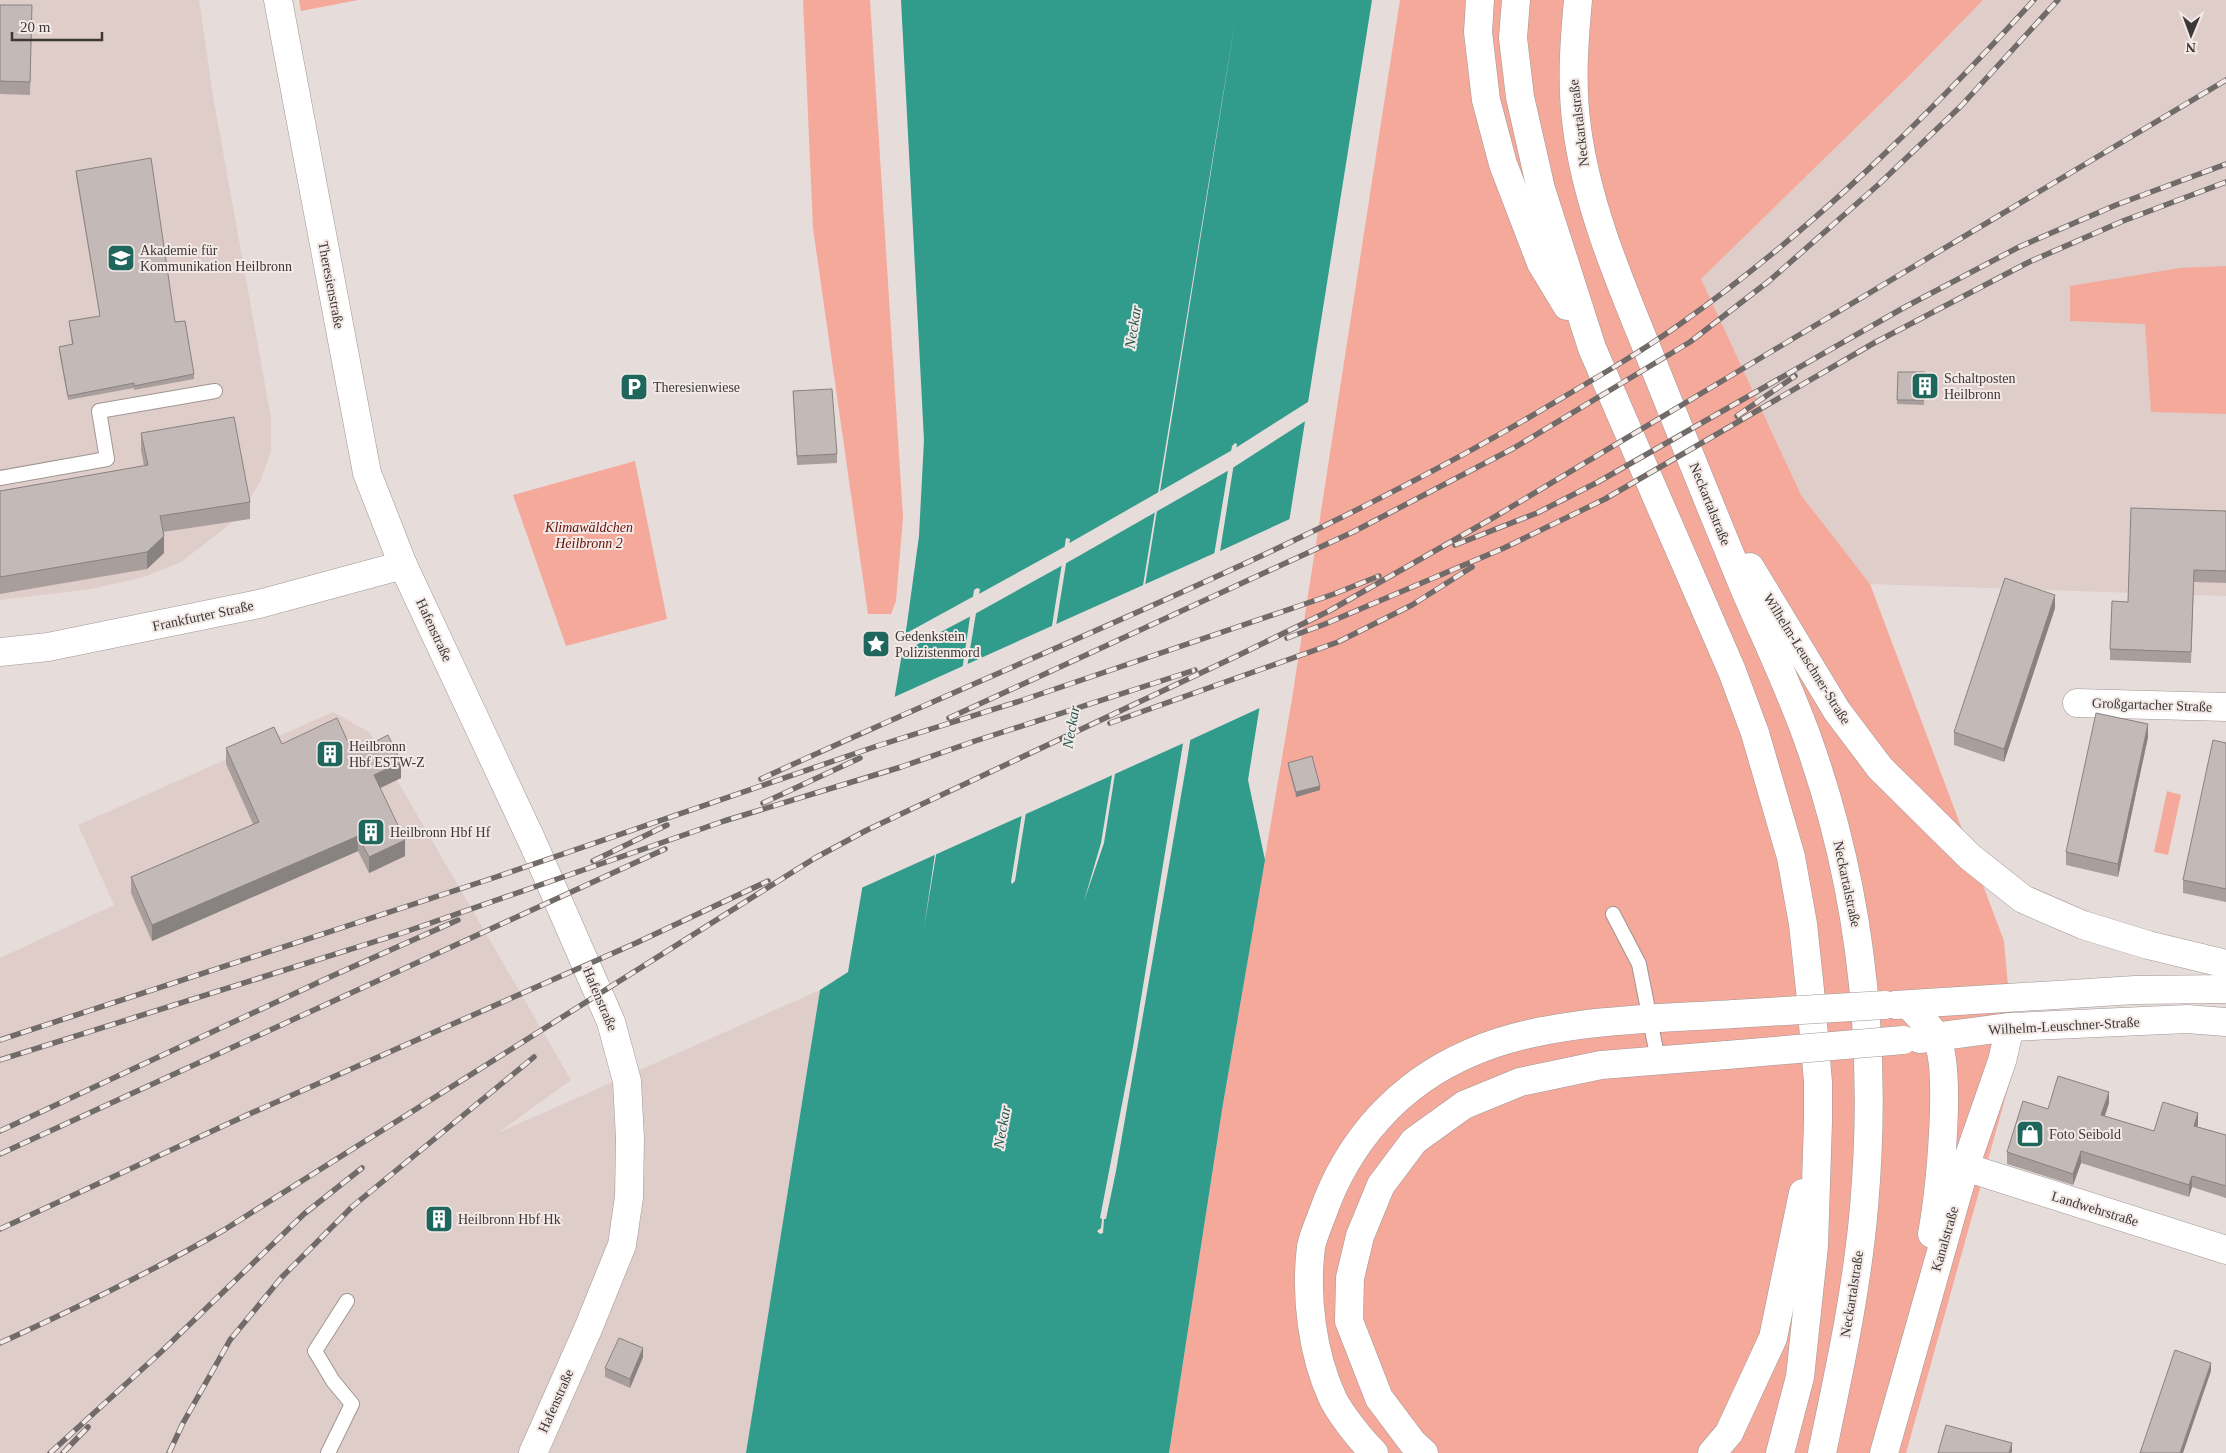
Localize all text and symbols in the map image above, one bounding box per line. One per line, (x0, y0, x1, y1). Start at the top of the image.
scale bar (12, 10, 102, 42)
north arrow (2166, 10, 2216, 60)
text: 20 m (20, 19, 51, 35)
text: N (2186, 40, 2196, 55)
street label: Neckartalstraße (1566, 78, 1592, 168)
street label: Theresienstraße (315, 240, 347, 330)
school or university icon: Akademie für Kommunikation Heilbronn (106, 243, 136, 273)
place label: Akademie für Kommunikation Heilbronn (140, 243, 292, 274)
water label: Neckar (1122, 304, 1144, 351)
building icon: Schaltposten Heilbronn (1910, 371, 1940, 401)
place label: Schaltposten Heilbronn (1944, 371, 2016, 402)
parking icon: Theresienwiese (619, 372, 649, 402)
place label: Theresienwiese (653, 380, 740, 395)
street label: Neckartalstraße (1687, 460, 1733, 548)
park label: Klimawäldchen Heilbronn 2 (544, 520, 633, 551)
street label: Wilhelm-Leuschner-Straße (1760, 591, 1854, 727)
street label: Hafenstraße (413, 596, 455, 664)
street label: Frankfurter Straße (151, 598, 255, 634)
place icon: Gedenkstein Polizistenmord (861, 629, 891, 659)
place label: Gedenkstein Polizistenmord (895, 629, 980, 660)
street label: Großgartacher Straße (2092, 695, 2212, 715)
water label: Neckar (1059, 704, 1083, 751)
building icon: Heilbronn Hbf ESTW-Z (315, 739, 345, 769)
place label: Heilbronn Hbf ESTW-Z (349, 739, 425, 770)
building icon: Heilbronn Hbf Hf (356, 817, 386, 847)
place label: Heilbronn Hbf Hf (390, 825, 491, 840)
street label: Neckartalstraße (1831, 839, 1863, 929)
street label: Hafenstraße (580, 965, 620, 1033)
street label: Wilhelm-Leuschner-Straße (1988, 1015, 2140, 1037)
water label: Neckar (990, 1104, 1014, 1151)
shop icon: Foto Seibold (2015, 1119, 2045, 1149)
place label: Foto Seibold (2049, 1127, 2121, 1142)
street label: Landwehrstraße (2050, 1189, 2140, 1229)
building icon: Heilbronn Hbf Hk (424, 1204, 454, 1234)
street label: Kanalstraße (1929, 1205, 1961, 1273)
place label: Heilbronn Hbf Hk (458, 1212, 561, 1227)
street label: Neckartalstraße (1838, 1249, 1866, 1339)
street label: Hafenstraße (535, 1367, 577, 1435)

